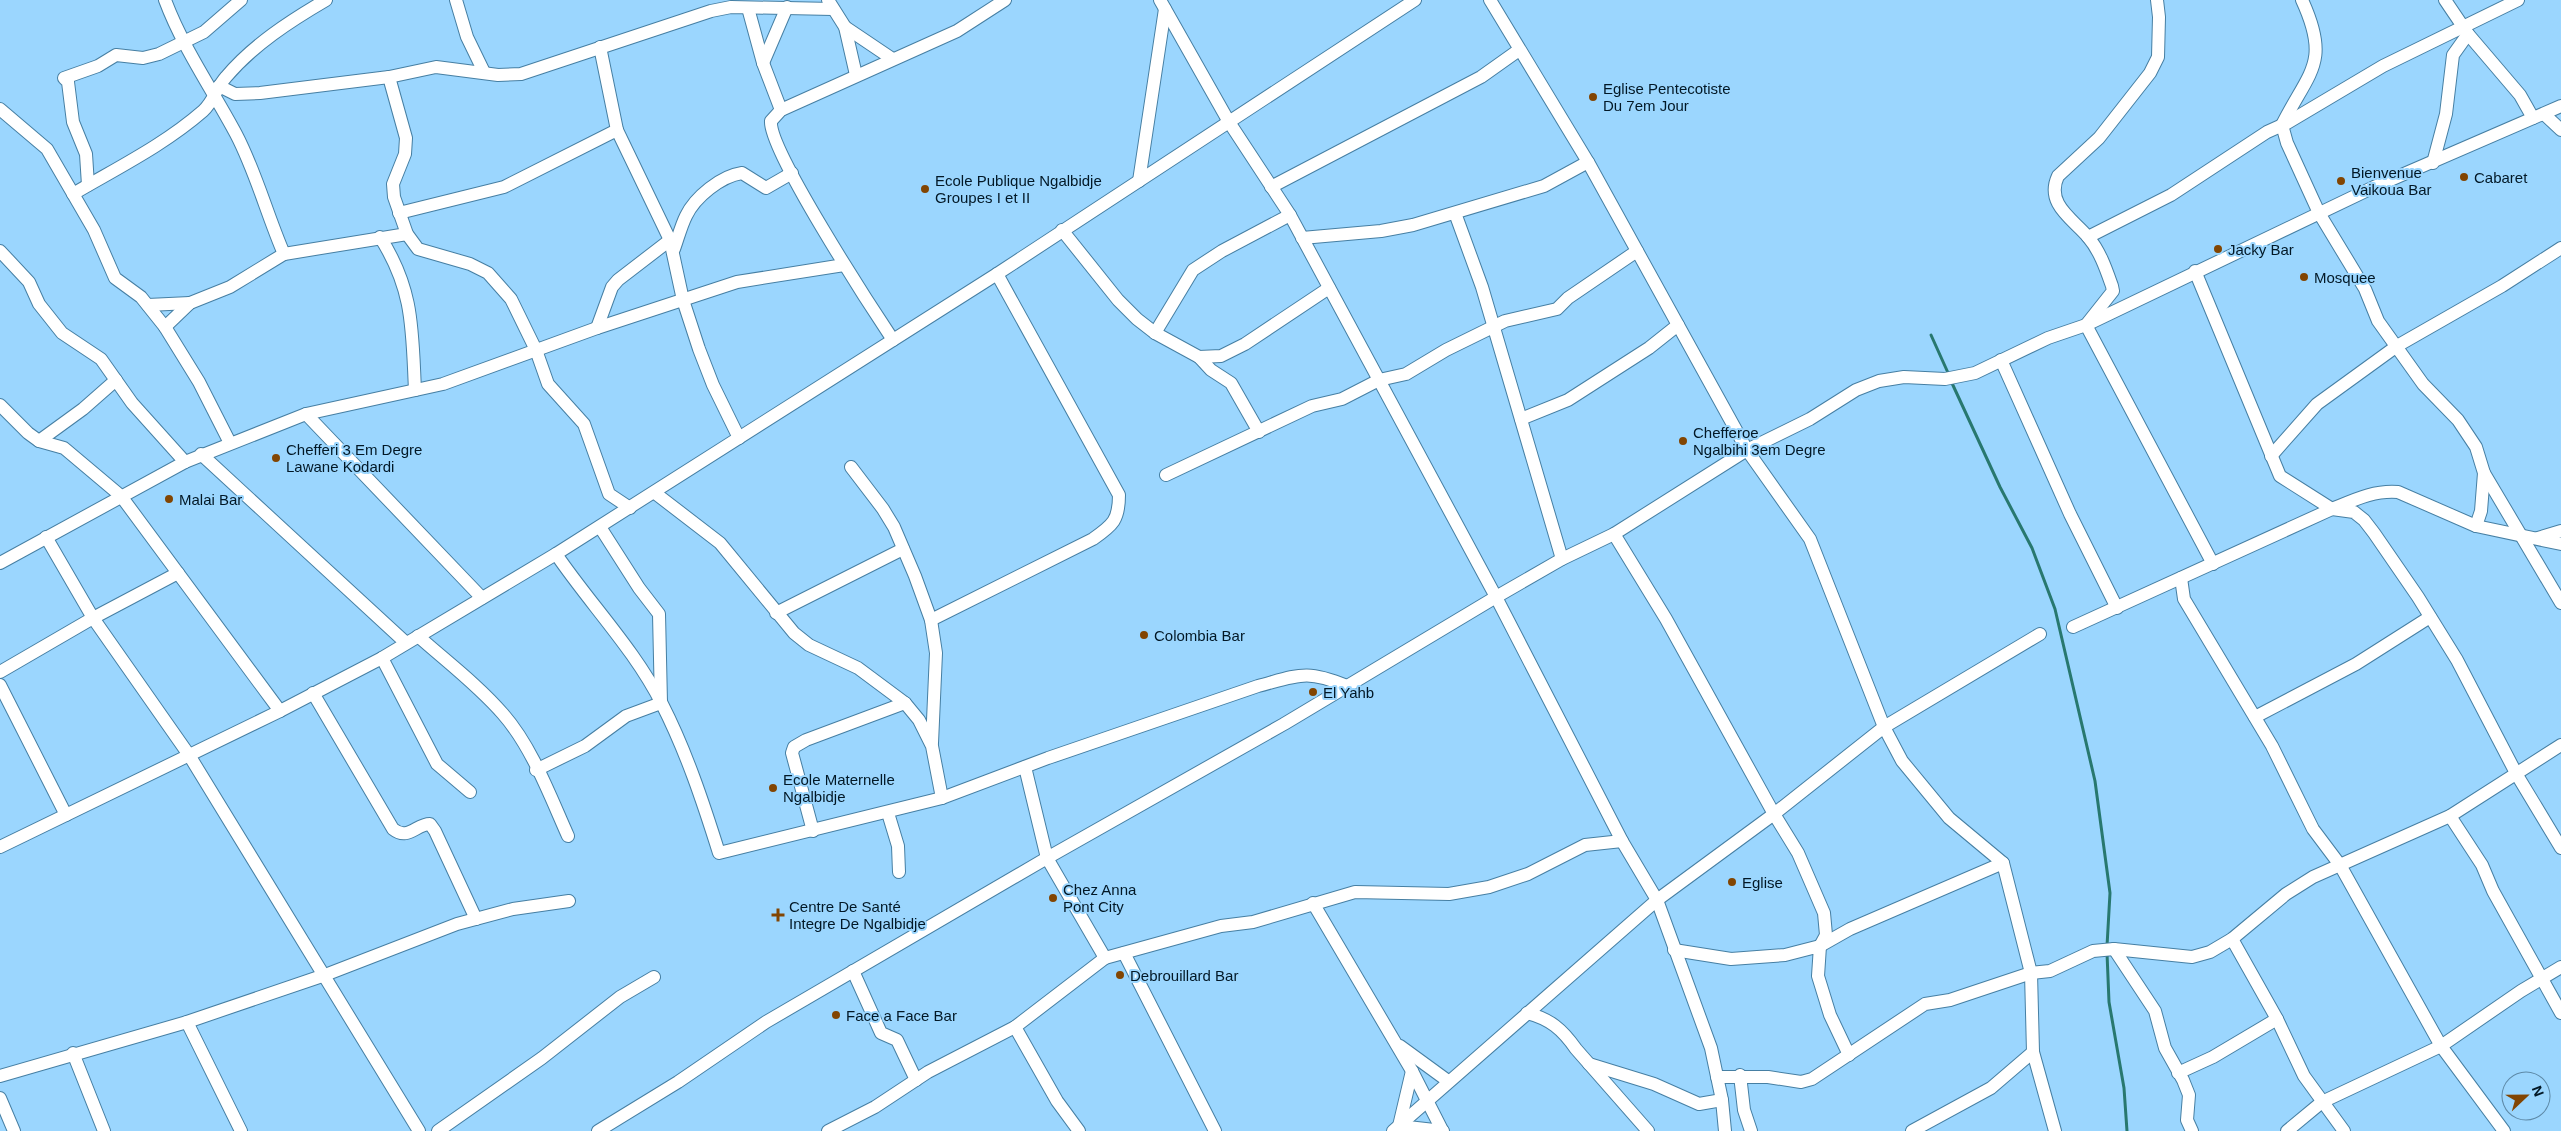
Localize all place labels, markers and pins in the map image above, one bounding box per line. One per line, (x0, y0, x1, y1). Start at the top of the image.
place label: Eglise Pentecotiste Du 7em Jour (1603, 80, 1731, 114)
marker: Eglise Pentecotiste Du 7em Jour (1587, 91, 1599, 103)
place label: Bienvenue Vaikoua Bar (2351, 164, 2432, 198)
place label: Cabaret (2474, 169, 2528, 186)
marker: Cabaret (2458, 171, 2470, 183)
place label: Ecole Publique Ngalbidje Groupes I et II (935, 172, 1102, 206)
marker: Bienvenue Vaikoua Bar (2335, 175, 2347, 187)
marker: Ecole Publique Ngalbidje Groupes I et II (919, 183, 931, 195)
place label: Jacky Bar (2228, 241, 2294, 258)
marker: Jacky Bar (2212, 243, 2224, 255)
place label: Mosquee (2314, 269, 2376, 286)
marker: Mosquee (2298, 271, 2310, 283)
place label: Chefferoe Ngalbihi 3em Degre (1693, 424, 1826, 458)
marker: Chefferoe Ngalbihi 3em Degre (1677, 435, 1689, 447)
place label: Chefferi 3 Em Degre Lawane Kodardi (286, 441, 422, 475)
marker: Chefferi 3 Em Degre Lawane Kodardi (270, 452, 282, 464)
place label: Malai Bar (179, 491, 242, 508)
marker: Malai Bar (163, 493, 175, 505)
place label: Colombia Bar (1154, 627, 1245, 644)
marker: Colombia Bar (1138, 629, 1150, 641)
place label: El Yahb (1323, 684, 1374, 701)
marker: El Yahb (1307, 686, 1319, 698)
place label: Ecole Maternelle Ngalbidje (783, 771, 895, 805)
marker: Ecole Maternelle Ngalbidje (767, 782, 779, 794)
place label: Eglise (1742, 874, 1783, 891)
marker: Eglise (1726, 876, 1738, 888)
place label: Chez Anna Pont City (1063, 881, 1137, 915)
marker: Chez Anna Pont City (1047, 892, 1059, 904)
place label: Centre De Santé Integre De Ngalbidje (789, 898, 926, 932)
marker: Centre De Santé Integre De Ngalbidje (771, 908, 785, 922)
place label: Debrouillard Bar (1130, 967, 1238, 984)
marker: Debrouillard Bar (1114, 969, 1126, 981)
place label: Face a Face Bar (846, 1007, 957, 1024)
marker: Face a Face Bar (830, 1009, 842, 1021)

